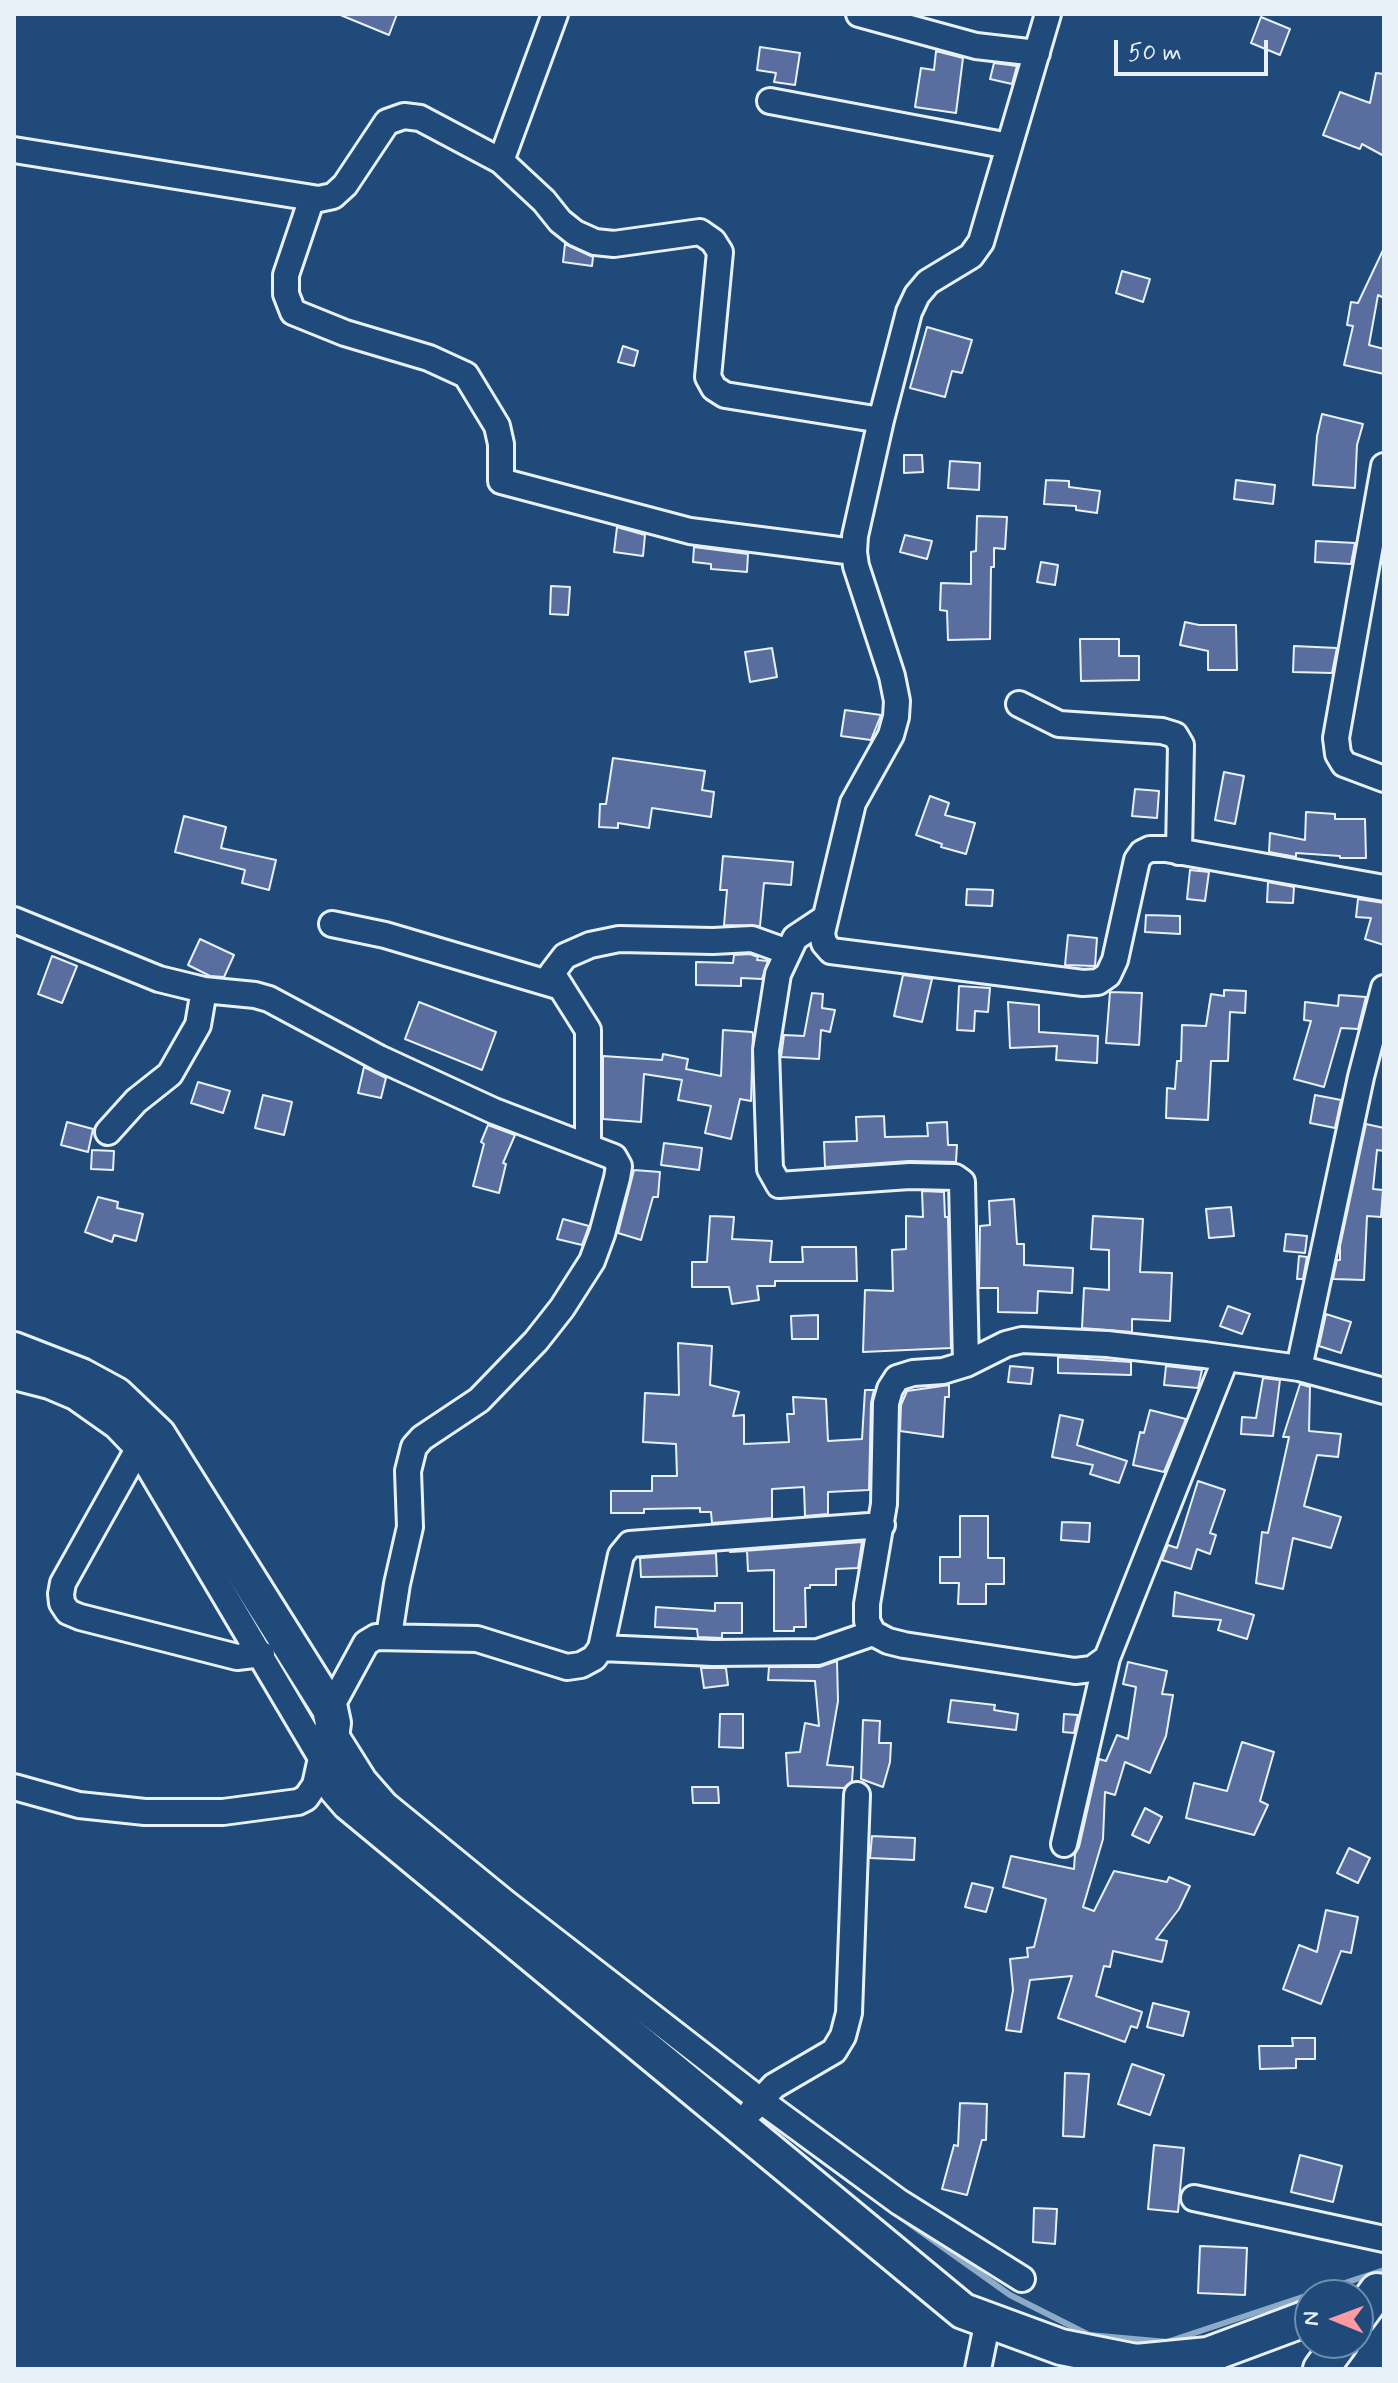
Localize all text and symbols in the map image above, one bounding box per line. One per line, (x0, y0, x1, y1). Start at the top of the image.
scale bar (1118, 24, 1272, 74)
text: 50 m (1128, 38, 1182, 69)
north arrow (1294, 2279, 1374, 2359)
text: N (1298, 2311, 1326, 2326)

